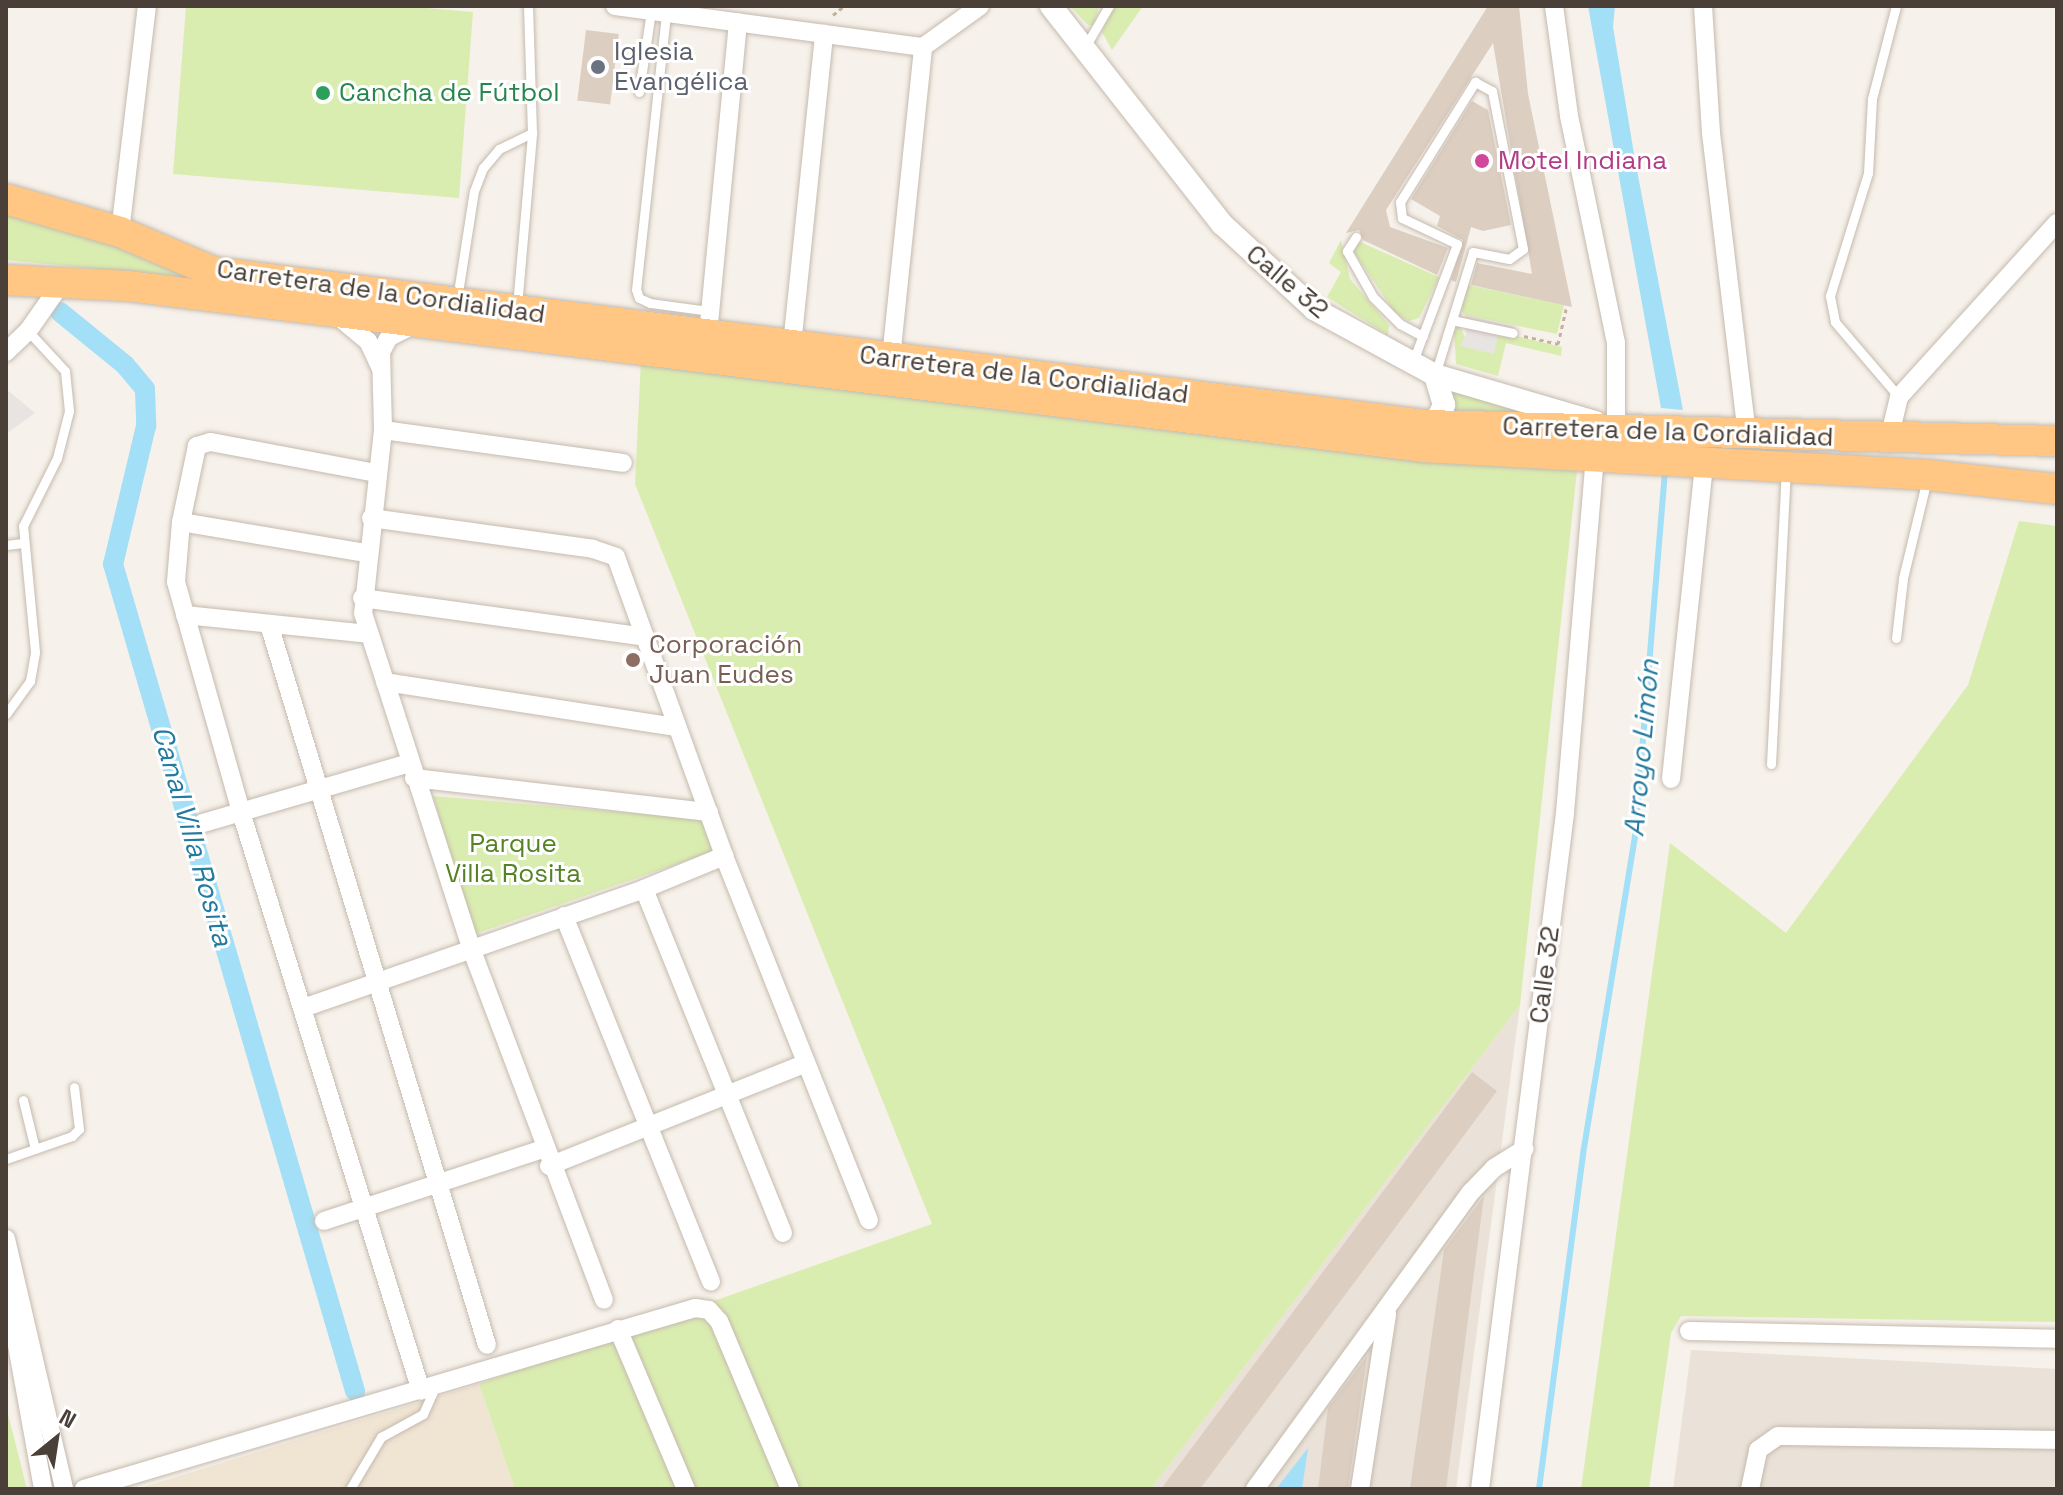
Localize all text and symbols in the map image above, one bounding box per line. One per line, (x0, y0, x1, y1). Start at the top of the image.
place label: Iglesia Evangélica (614, 36, 748, 98)
marker: Iglesia Evangélica (589, 58, 607, 76)
place label: Cancha de Fútbol (339, 77, 560, 109)
marker: Cancha de Fútbol (314, 84, 332, 102)
place label: Motel Indiana (1498, 145, 1667, 177)
marker: Motel Indiana (1473, 152, 1491, 170)
street label: Calle 32 (1239, 239, 1335, 325)
street label: Carretera de la Cordialidad (215, 253, 547, 331)
street label: Carretera de la Cordialidad (858, 339, 1190, 411)
street label: Carretera de la Cordialidad (1502, 411, 1834, 453)
place label: Corporación Juan Eudes (649, 629, 802, 690)
marker: Corporación Juan Eudes (624, 651, 642, 669)
water label: Arroyo Limón (1617, 658, 1665, 838)
water label: Canal Villa Rosita (145, 722, 241, 950)
park label: Parque Villa Rosita (445, 828, 581, 890)
street label: Calle 32 (1524, 925, 1566, 1025)
north arrow (16, 1399, 96, 1479)
text: N (55, 1402, 81, 1434)

